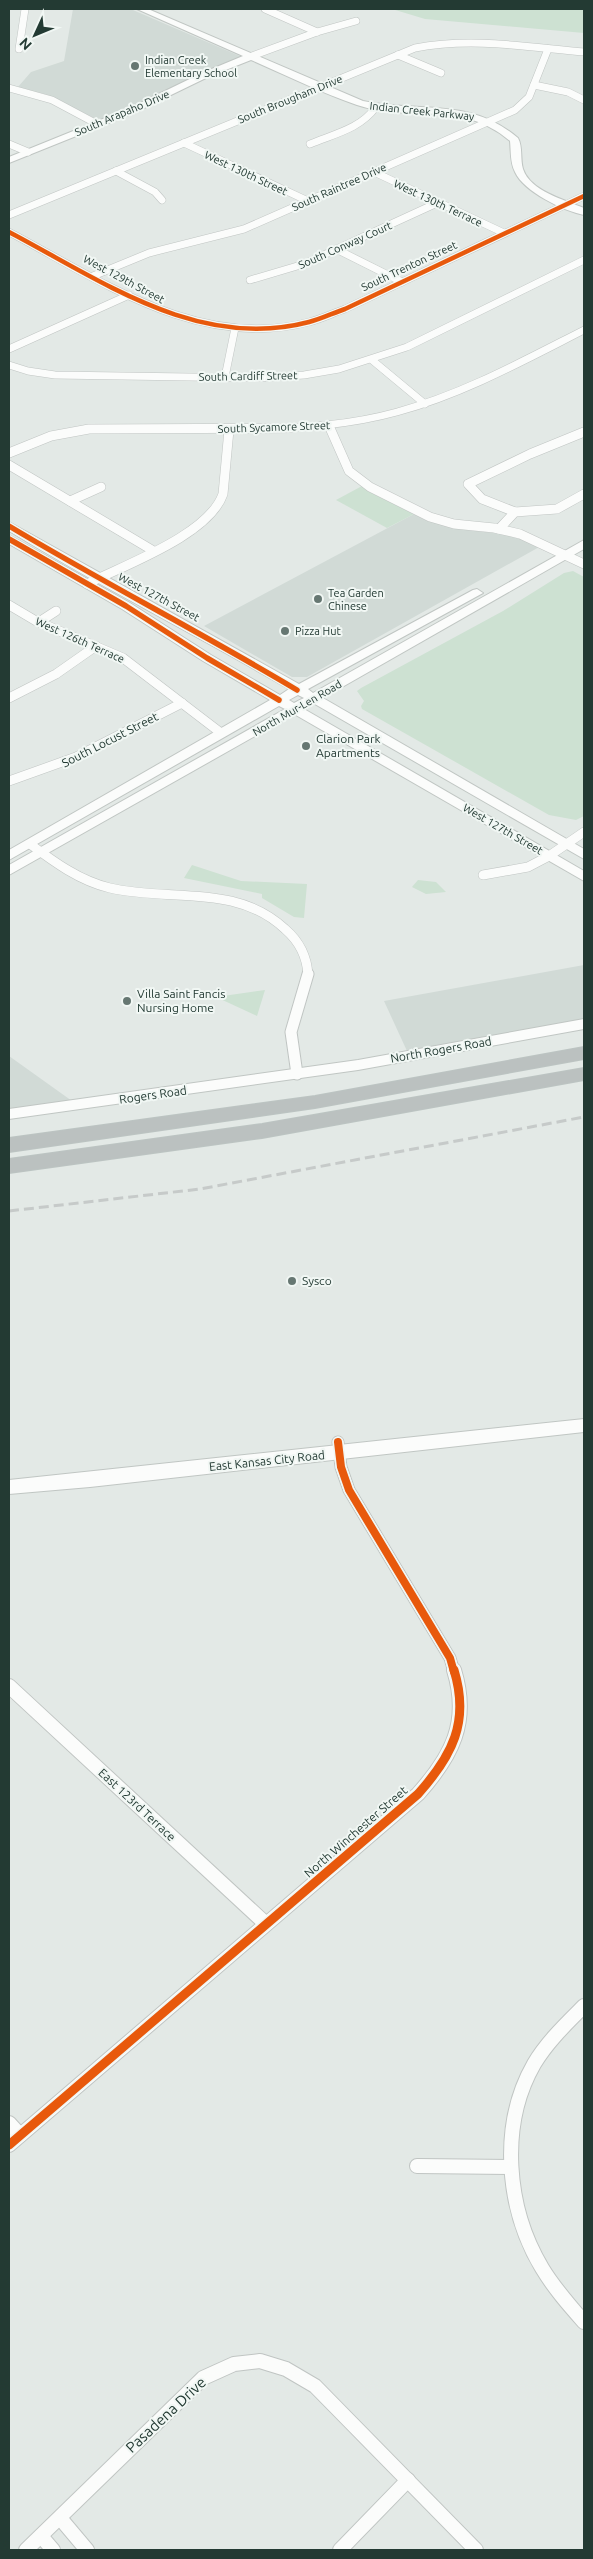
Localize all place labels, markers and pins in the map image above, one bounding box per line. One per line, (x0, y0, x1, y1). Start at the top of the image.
place label: Indian Creek Elementary School (145, 54, 237, 79)
marker: Indian Creek Elementary School (129, 60, 141, 72)
place label: Tea Garden Chinese (328, 587, 384, 612)
marker: Tea Garden Chinese (312, 593, 324, 605)
marker: Pizza Hut (279, 625, 291, 637)
place label: Pizza Hut (295, 625, 341, 637)
place label: Clarion Park Apartments (316, 732, 381, 759)
marker: Clarion Park Apartments (300, 740, 312, 752)
place label: Villa Saint Fancis Nursing Home (137, 987, 225, 1014)
marker: Villa Saint Fancis Nursing Home (121, 995, 133, 1007)
place label: Sysco (302, 1274, 332, 1287)
marker: Sysco (286, 1275, 298, 1287)

